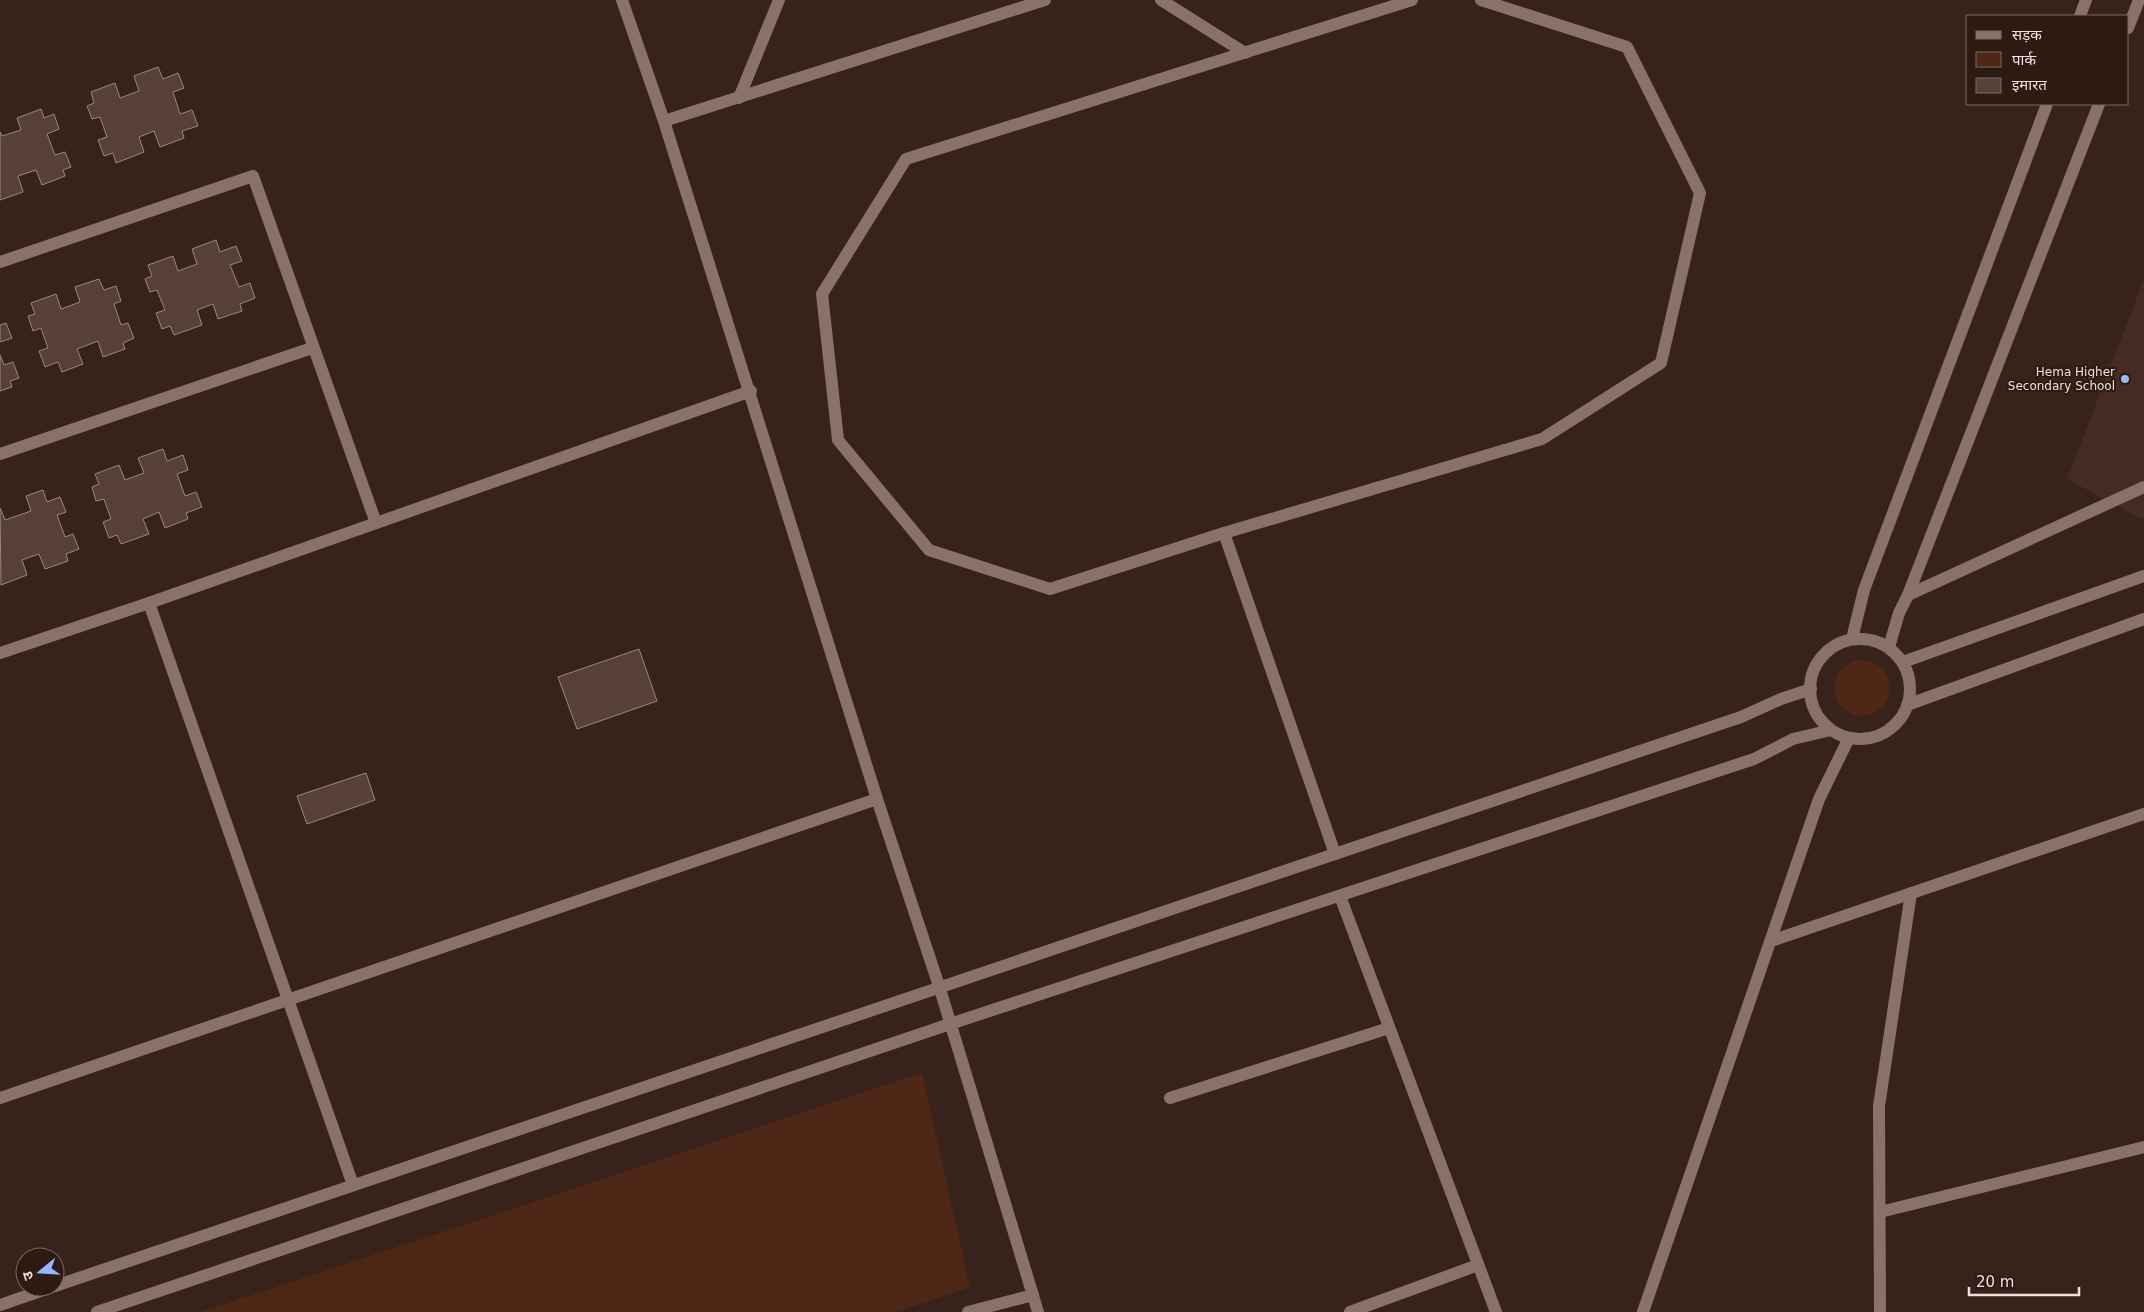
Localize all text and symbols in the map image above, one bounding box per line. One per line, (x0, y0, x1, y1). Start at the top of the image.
legend (1966, 15, 2129, 105)
text: सड़क (2012, 26, 2042, 44)
text: पार्क (2012, 51, 2036, 69)
text: इमारत (2012, 76, 2047, 94)
place label: Hema Higher Secondary School (2008, 365, 2115, 393)
marker: Hema Higher Secondary School (2119, 373, 2131, 385)
north arrow (15, 1247, 65, 1297)
scale bar (1969, 1264, 2079, 1296)
text: उ (19, 1269, 37, 1282)
text: 20 m (1976, 1273, 2014, 1291)

